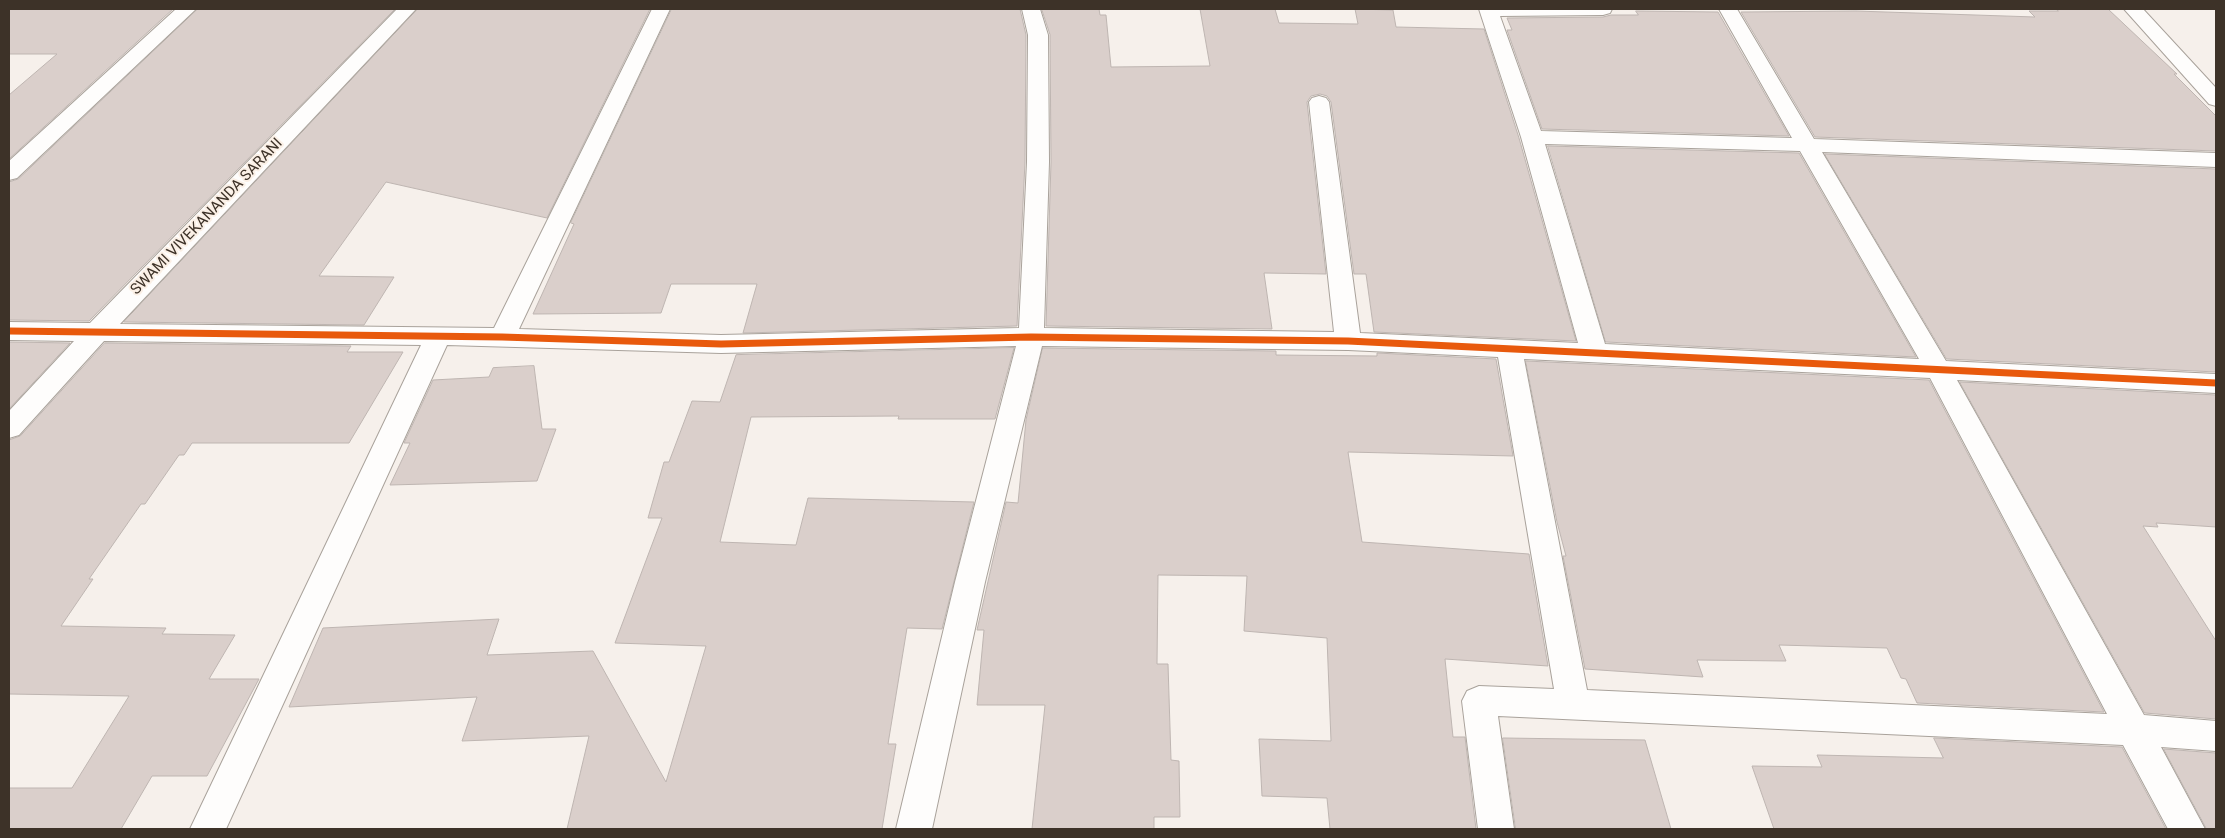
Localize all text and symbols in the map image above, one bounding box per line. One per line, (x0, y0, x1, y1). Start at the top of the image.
street label: SWAMI VIVEKANANDA SARANI (127, 135, 287, 299)

